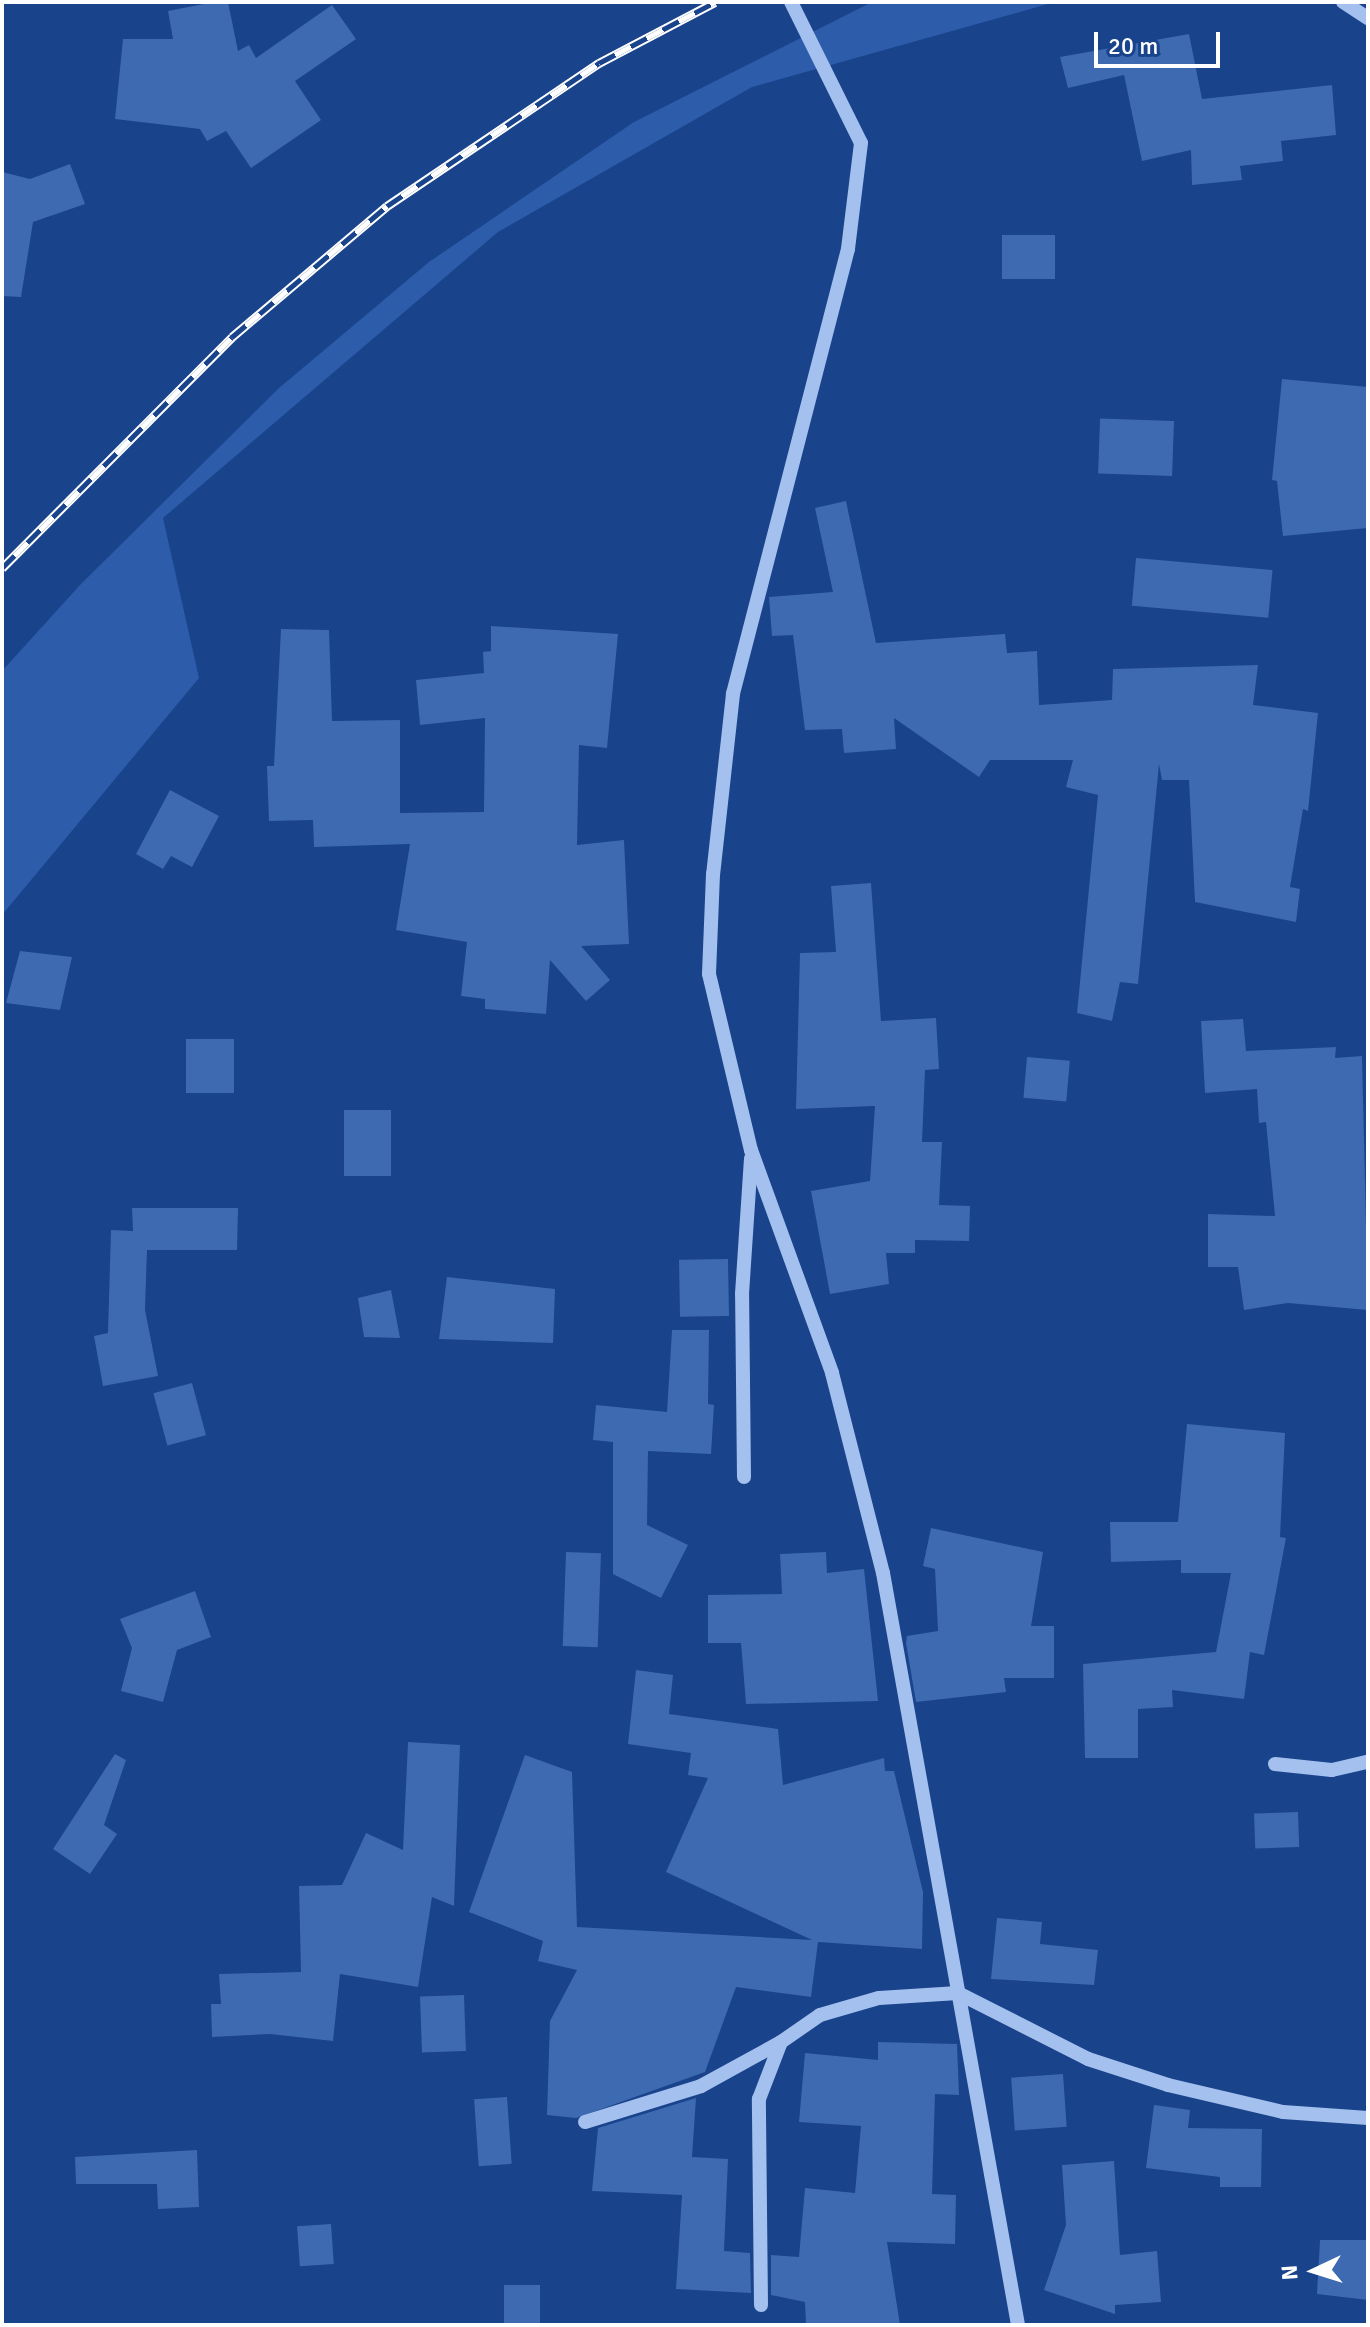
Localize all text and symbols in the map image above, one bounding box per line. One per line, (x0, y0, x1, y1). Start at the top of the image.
scale bar (1098, 16, 1224, 66)
text: 20 m (1108, 31, 1158, 61)
north arrow (1274, 2231, 1354, 2311)
text: N (1276, 2264, 1304, 2281)

